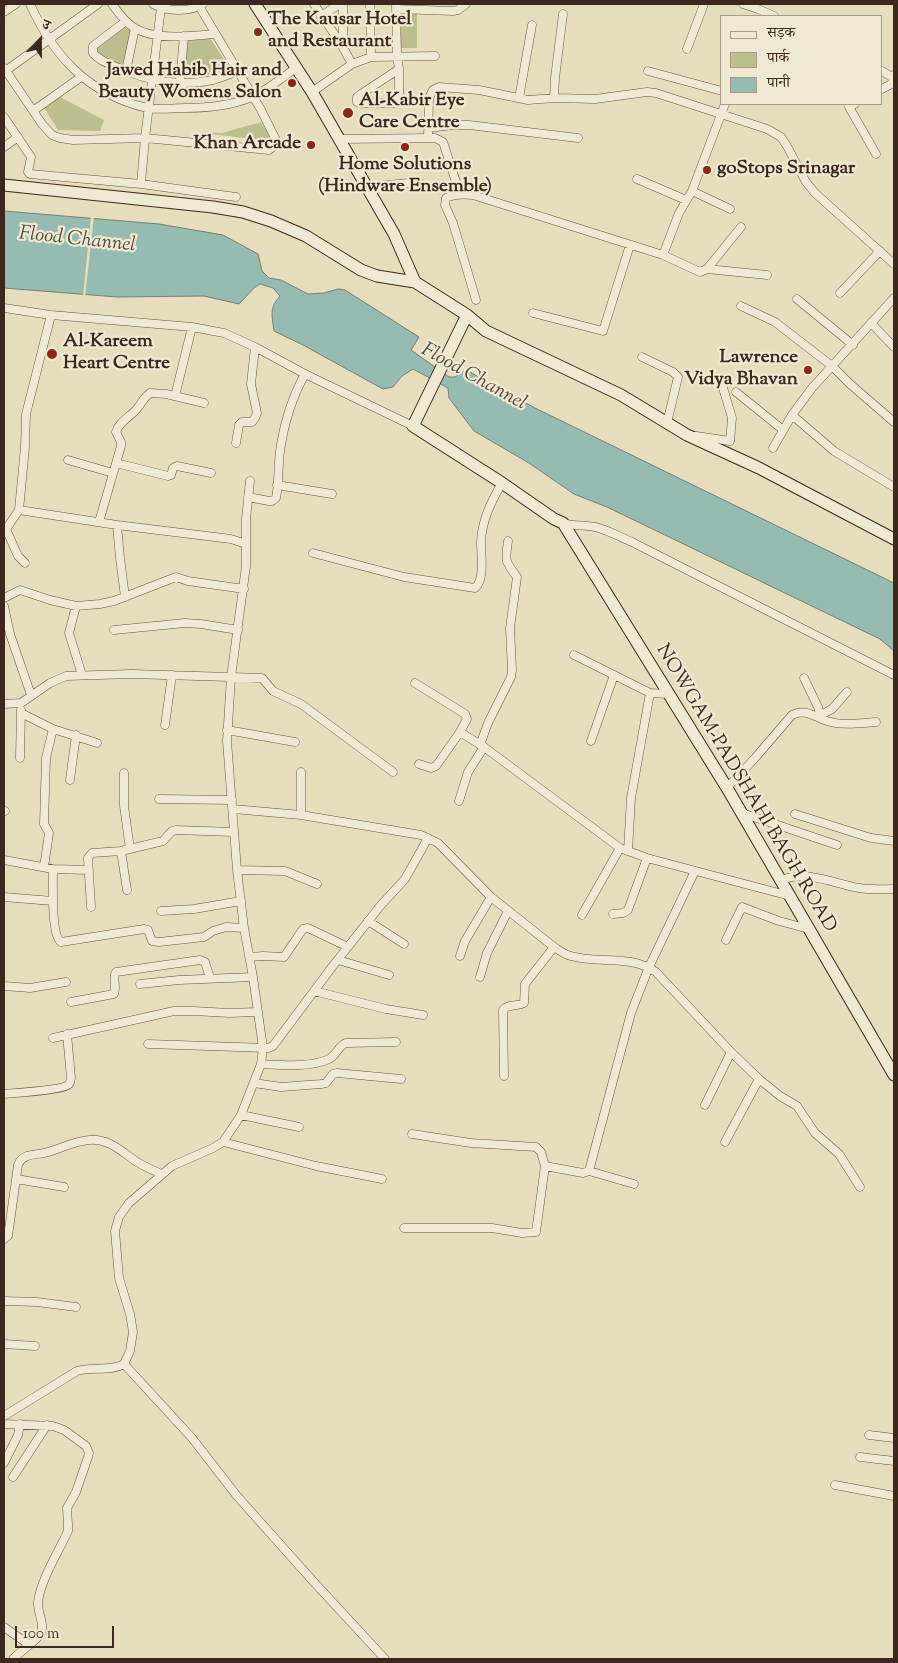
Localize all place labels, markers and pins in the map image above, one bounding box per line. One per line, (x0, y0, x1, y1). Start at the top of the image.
place label: The Kausar Hotel and Restaurant (268, 10, 411, 54)
marker: The Kausar Hotel and Restaurant (252, 26, 264, 38)
place label: Jawed Habib Hair and Beauty Womens Salon (98, 61, 282, 105)
marker: Jawed Habib Hair and Beauty Womens Salon (286, 77, 298, 89)
place label: Al-Kabir Eye Care Centre (359, 91, 465, 135)
marker: Al-Kabir Eye Care Centre (341, 106, 355, 120)
place label: Khan Arcade (193, 134, 301, 156)
marker: Khan Arcade (305, 139, 317, 151)
marker: Home Solutions (Hindware Ensemble) (399, 141, 411, 153)
place label: Home Solutions (Hindware Ensemble) (318, 155, 492, 199)
place label: goStops Srinagar (717, 159, 855, 181)
marker: goStops Srinagar (701, 164, 713, 176)
place label: Al-Kareem Heart Centre (63, 332, 170, 376)
marker: Al-Kareem Heart Centre (45, 347, 59, 361)
place label: Lawrence Vidya Bhavan (684, 348, 798, 392)
marker: Lawrence Vidya Bhavan (802, 364, 814, 376)

